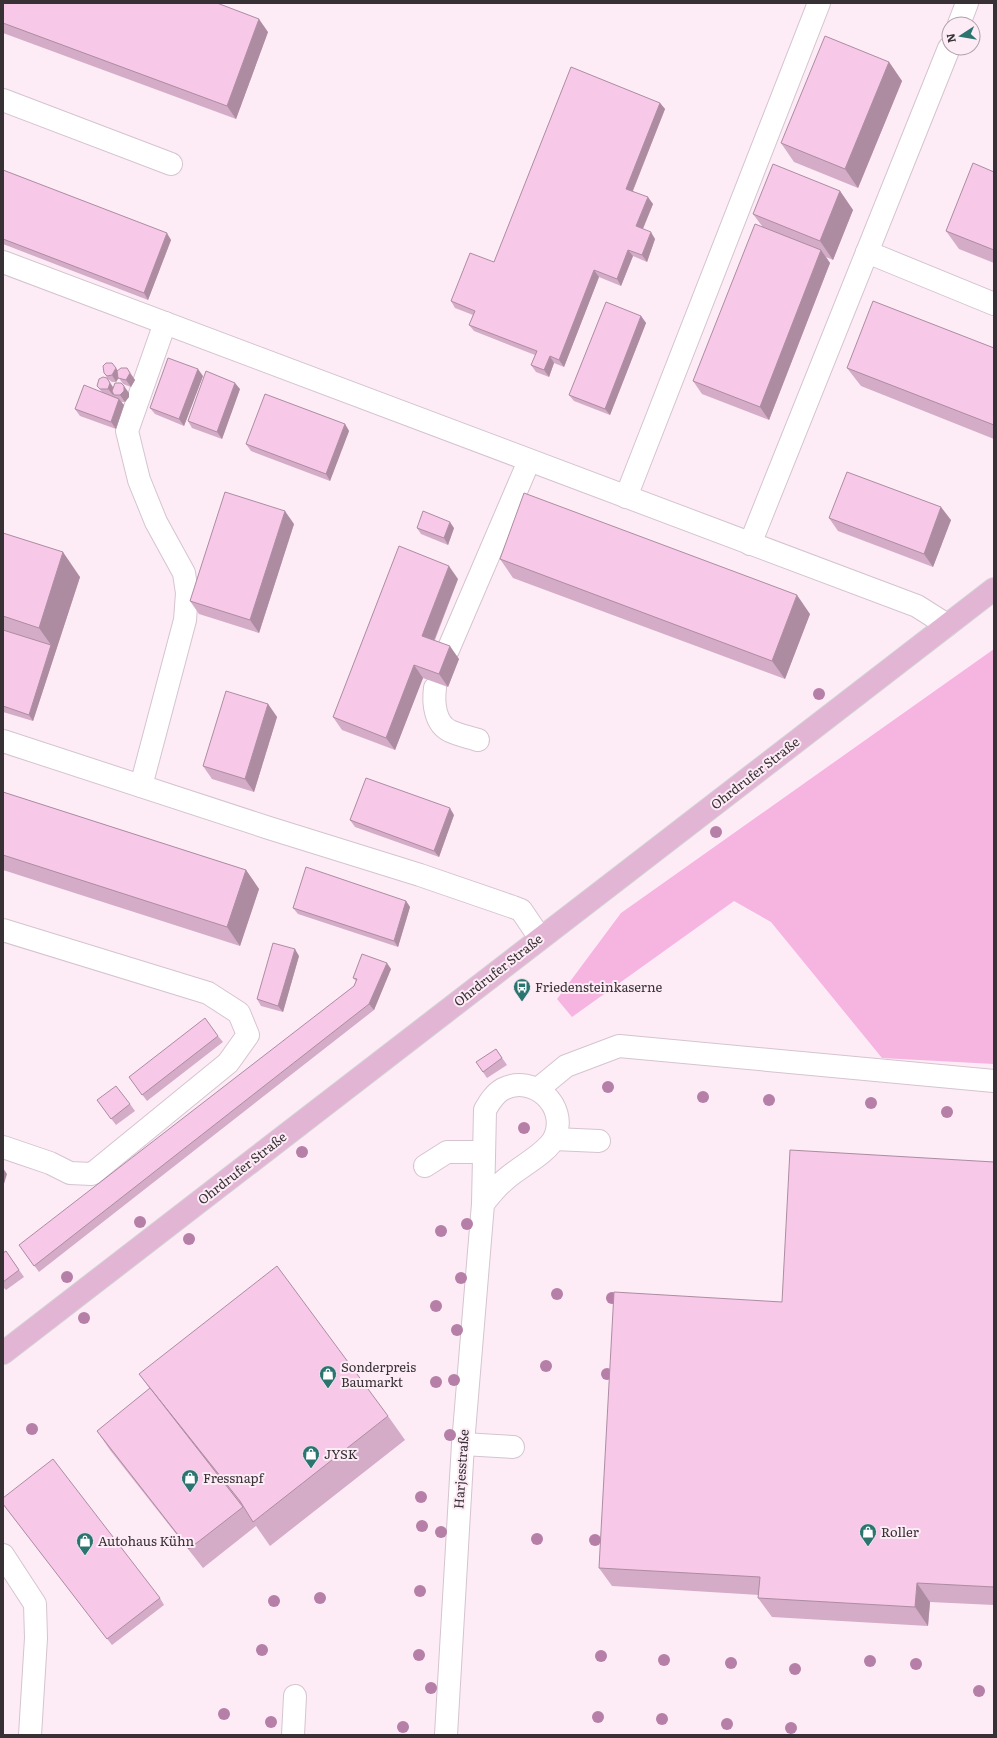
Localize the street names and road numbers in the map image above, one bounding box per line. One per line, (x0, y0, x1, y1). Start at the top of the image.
street label: Ohrdrufer Straße (706, 732, 803, 813)
street label: Ohrdrufer Straße (449, 929, 546, 1010)
street label: Ohrdrufer Straße (193, 1127, 290, 1208)
street label: Harjesstraße (448, 1428, 473, 1509)

